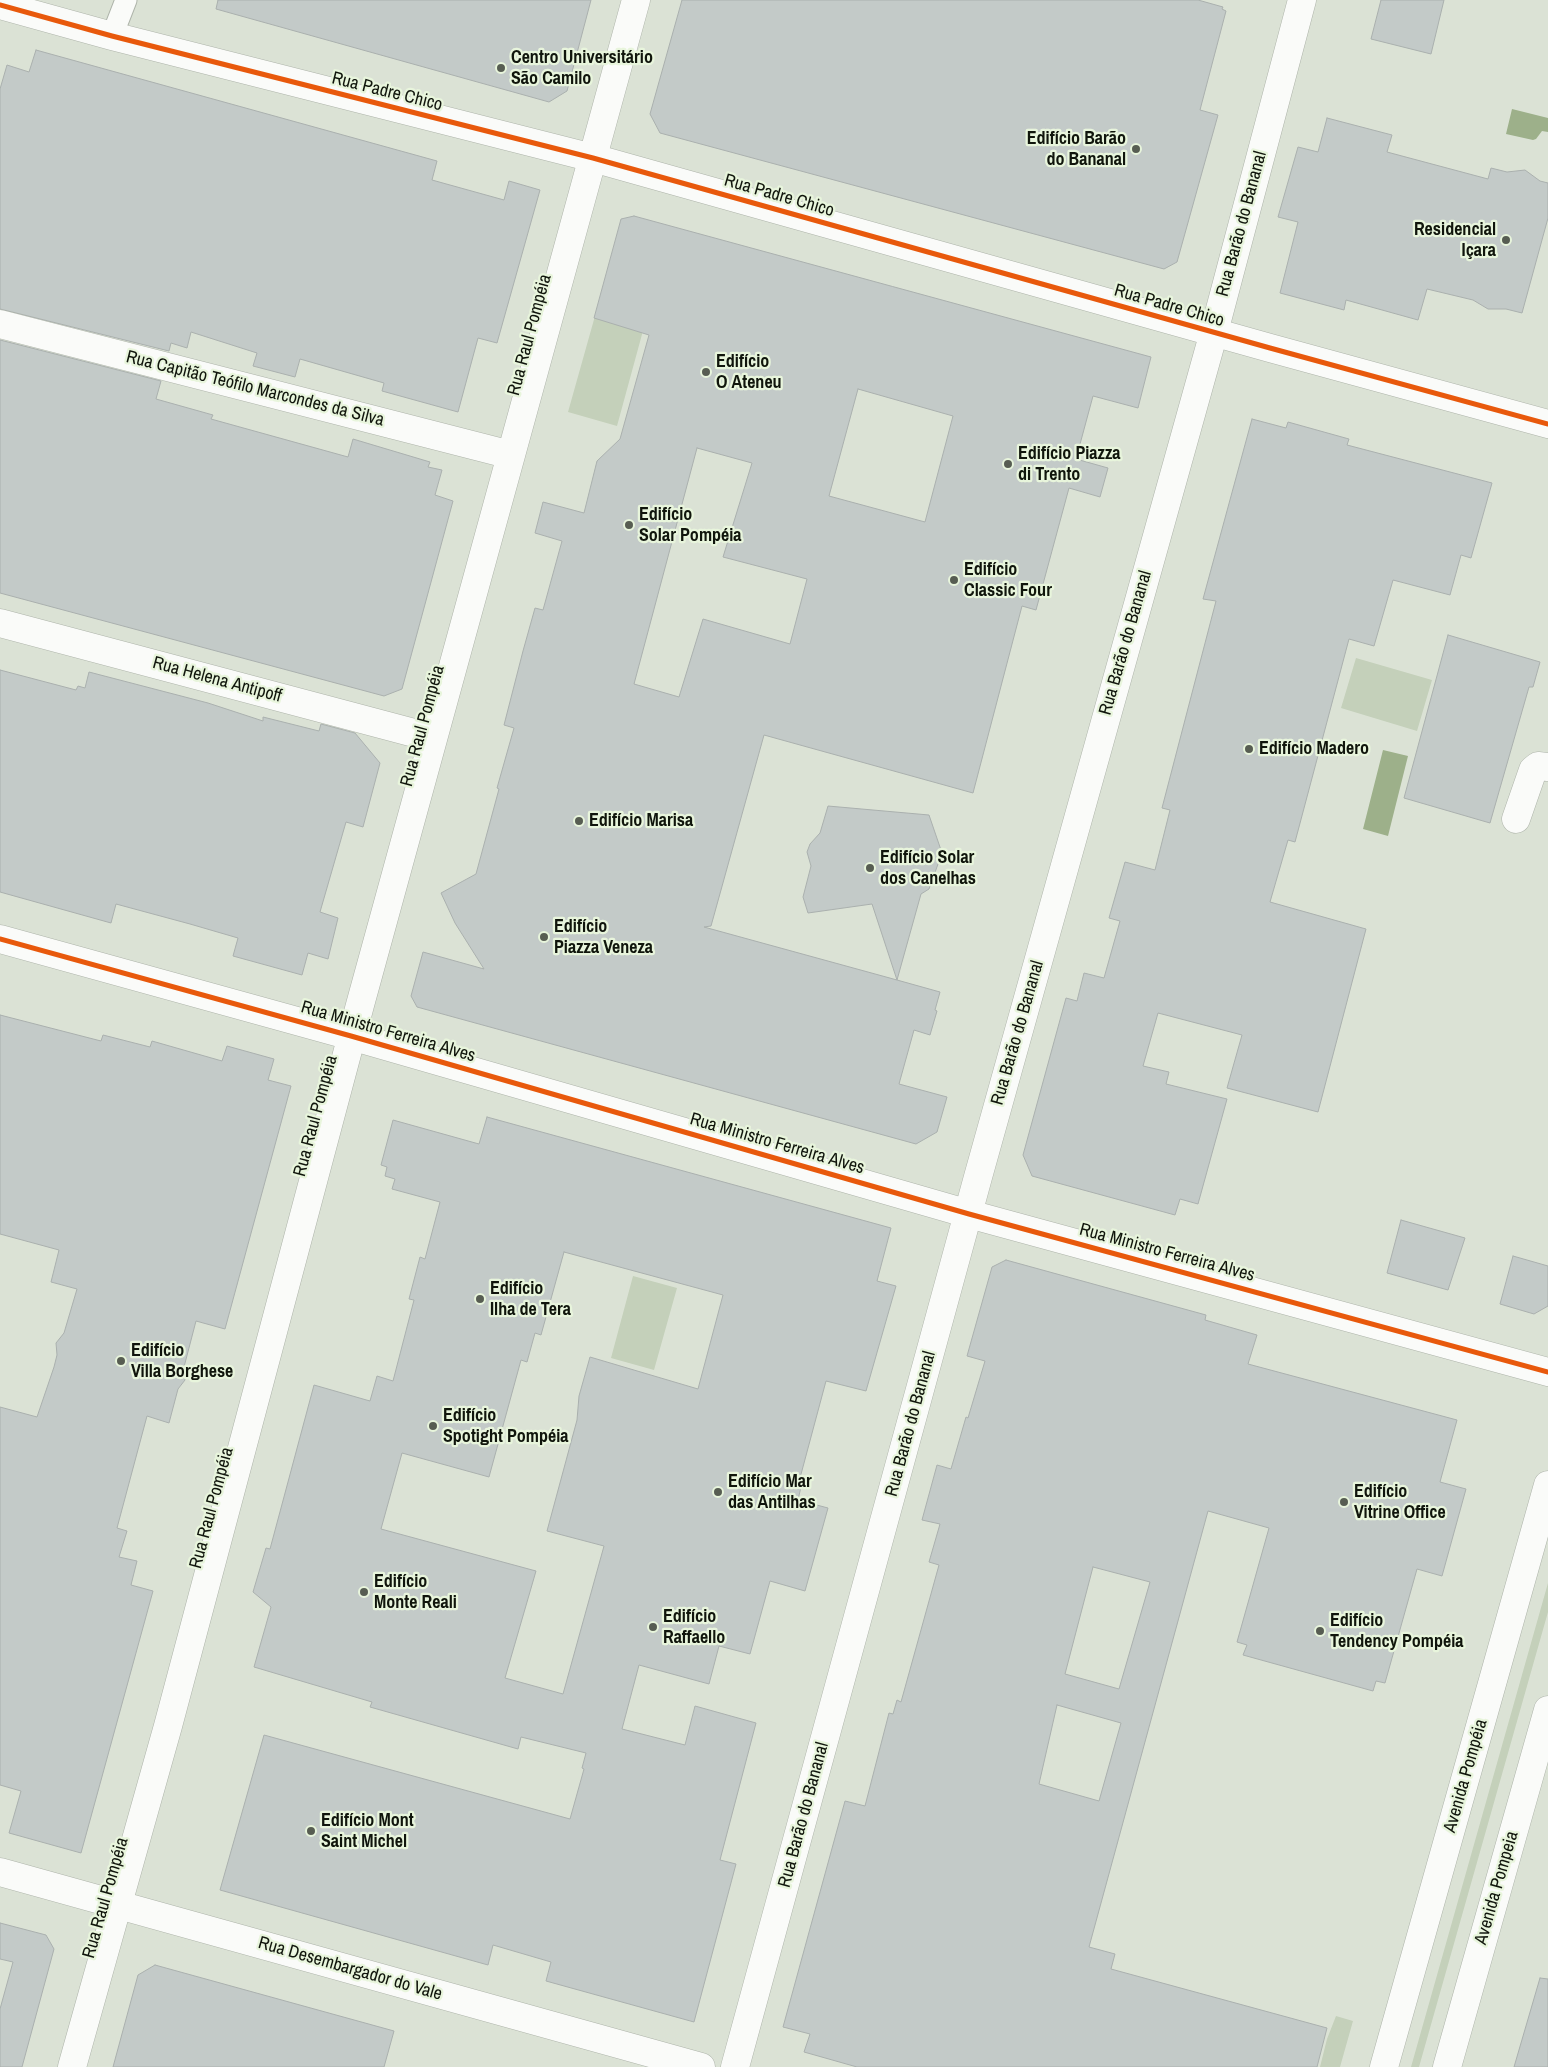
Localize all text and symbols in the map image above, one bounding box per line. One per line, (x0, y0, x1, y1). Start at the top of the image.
place label: Centro Universitário São Camilo (511, 47, 653, 90)
marker: Centro Universitário São Camilo (495, 62, 507, 74)
street label: Rua Padre Chico (329, 68, 445, 116)
place label: Edifício Barão do Bananal (1027, 128, 1126, 170)
marker: Edifício Barão do Bananal (1130, 143, 1142, 155)
street label: Rua Barão do Bananal (1212, 149, 1272, 299)
street label: Rua Padre Chico (722, 170, 836, 222)
place label: Residencial Içara (1414, 219, 1496, 262)
marker: Residencial Içara (1500, 234, 1512, 246)
street label: Rua Raul Pompéia (503, 272, 557, 398)
street label: Rua Padre Chico (1112, 280, 1226, 332)
street label: Rua Capitão Teófilo Marcondes da Silva (124, 346, 386, 432)
place label: Edifício O Ateneu (716, 351, 782, 394)
marker: Edifício O Ateneu (700, 366, 712, 378)
place label: Edifício Piazza di Trento (1018, 443, 1121, 486)
marker: Edifício Piazza di Trento (1002, 458, 1014, 470)
place label: Edifício Solar Pompéia (639, 504, 742, 546)
marker: Edifício Solar Pompéia (623, 519, 635, 531)
place label: Edifício Classic Four (964, 559, 1052, 602)
street label: Rua Barão do Bananal (1095, 568, 1157, 718)
marker: Edifício Classic Four (948, 574, 960, 586)
street label: Rua Helena Antipoff (150, 652, 284, 708)
street label: Rua Raul Pompéia (396, 663, 450, 789)
place label: Edifício Madero (1259, 738, 1369, 760)
marker: Edifício Madero (1243, 743, 1255, 755)
place label: Edifício Marisa (589, 810, 693, 832)
marker: Edifício Marisa (573, 815, 585, 827)
place label: Edifício Solar dos Canelhas (880, 847, 976, 890)
marker: Edifício Solar dos Canelhas (864, 862, 876, 874)
place label: Edifício Piazza Veneza (554, 916, 653, 959)
marker: Edifício Piazza Veneza (538, 931, 550, 943)
street label: Rua Barão do Bananal (987, 958, 1049, 1108)
street label: Rua Ministro Ferreira Alves (298, 997, 478, 1067)
street label: Rua Raul Pompéia (289, 1053, 343, 1179)
street label: Rua Ministro Ferreira Alves (687, 1109, 867, 1179)
street label: Rua Ministro Ferreira Alves (1077, 1219, 1257, 1287)
place label: Edifício Ilha de Tera (490, 1278, 571, 1320)
marker: Edifício Ilha de Tera (474, 1293, 486, 1305)
place label: Edifício Villa Borghese (131, 1340, 233, 1382)
street label: Rua Barão do Bananal (881, 1349, 941, 1499)
marker: Edifício Villa Borghese (115, 1355, 127, 1367)
place label: Edifício Spotight Pompéia (443, 1405, 568, 1448)
marker: Edifício Spotight Pompéia (427, 1420, 439, 1432)
street label: Rua Raul Pompéia (185, 1445, 239, 1571)
place label: Edifício Mar das Antilhas (728, 1471, 816, 1514)
place label: Edifício Vitrine Office (1354, 1481, 1446, 1524)
marker: Edifício Mar das Antilhas (712, 1486, 724, 1498)
marker: Edifício Vitrine Office (1338, 1496, 1350, 1508)
place label: Edifício Monte Reali (374, 1571, 457, 1614)
marker: Edifício Monte Reali (358, 1586, 370, 1598)
place label: Edifício Raffaello (663, 1606, 725, 1648)
place label: Edifício Tendency Pompéia (1330, 1610, 1463, 1652)
marker: Edifício Raffaello (647, 1621, 659, 1633)
marker: Edifício Tendency Pompéia (1314, 1625, 1326, 1637)
street label: Avenida Pompéia (1439, 1717, 1493, 1835)
street label: Rua Barão do Bananal (774, 1740, 834, 1890)
place label: Edifício Mont Saint Michel (321, 1810, 414, 1852)
marker: Edifício Mont Saint Michel (305, 1825, 317, 1837)
street label: Avenida Pompeia (1470, 1829, 1524, 1947)
street label: Rua Raul Pompéia (78, 1835, 134, 1961)
street label: Rua Desembargador do Vale (256, 1932, 444, 2006)

